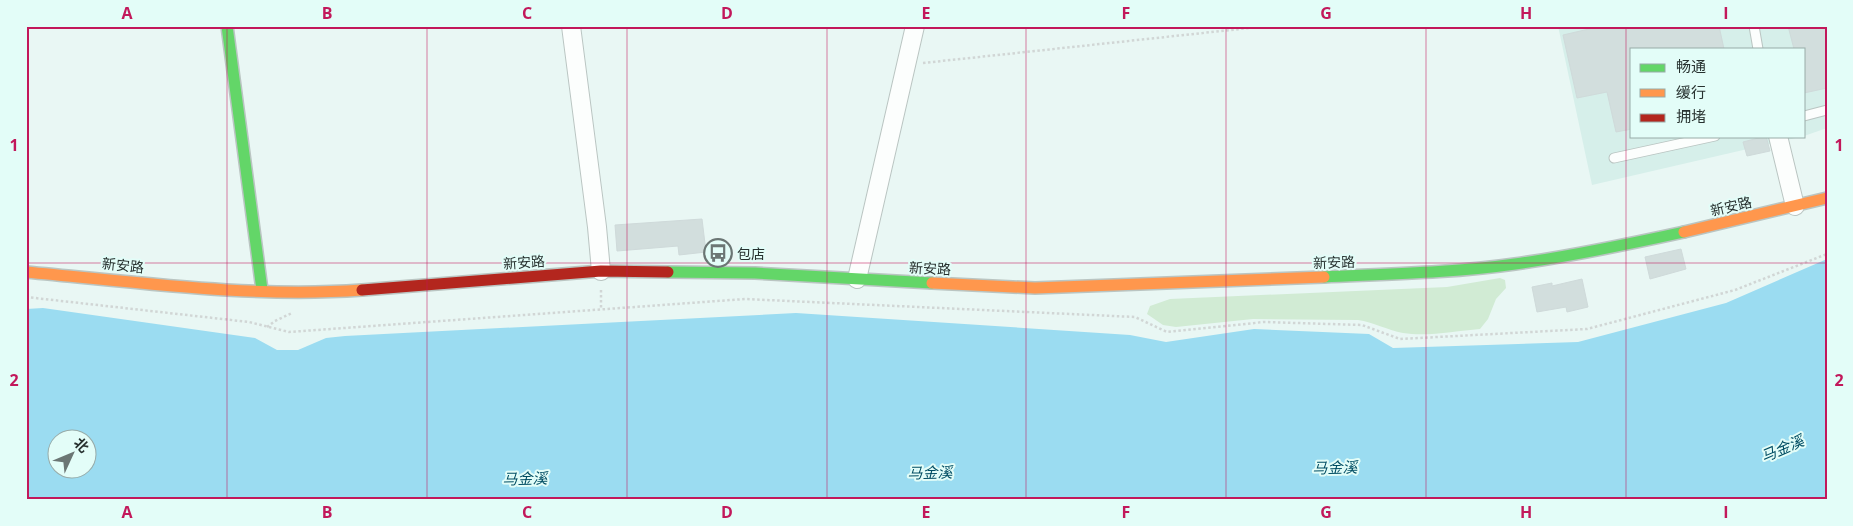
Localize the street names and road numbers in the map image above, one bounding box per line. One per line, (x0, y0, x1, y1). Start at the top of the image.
street label: 新安路 (1708, 192, 1754, 220)
street label: 新安路 (502, 251, 546, 273)
street label: 新安路 (1313, 252, 1355, 272)
street label: 新安路 (101, 253, 145, 277)
street label: 新安路 (909, 257, 951, 279)

